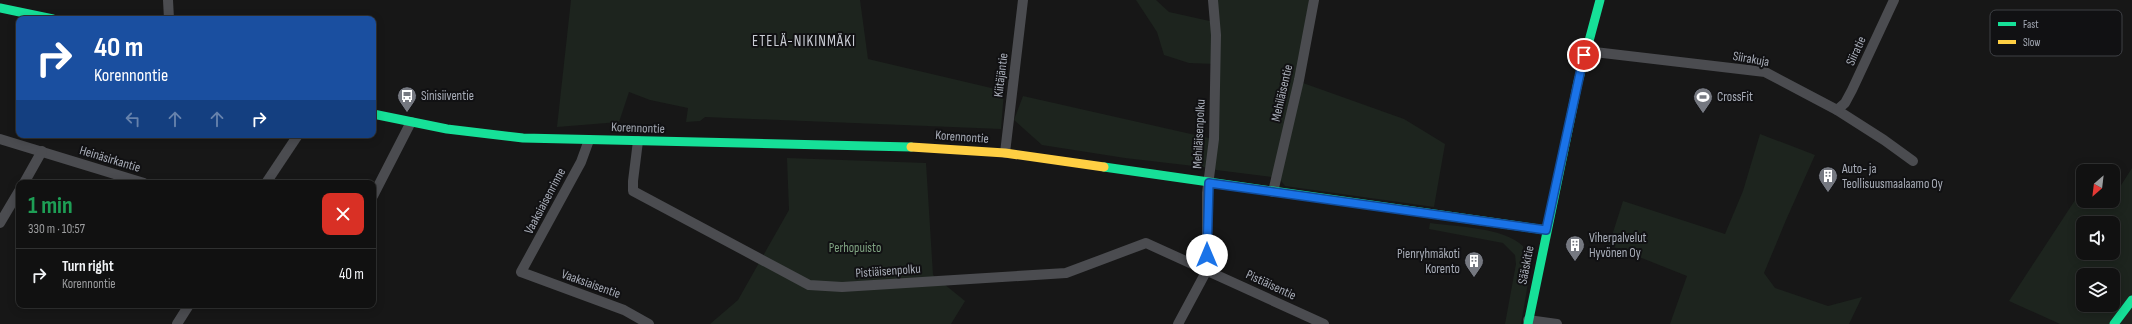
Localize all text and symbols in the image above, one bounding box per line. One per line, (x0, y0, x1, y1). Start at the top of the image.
legend (1990, 10, 2122, 56)
text: Fast (2023, 18, 2039, 31)
text: 40 m (94, 31, 143, 64)
icon: right (28, 32, 80, 84)
district label: ETELÄ-NIKINMÄKI (752, 32, 856, 51)
street label: Siiratie (1842, 34, 1870, 68)
text: Slow (2023, 36, 2040, 49)
pin (1567, 38, 1601, 72)
icon: arrive (1573, 44, 1595, 66)
street label: Siirakuja (1732, 48, 1770, 70)
street label: Kiitäjäntie (990, 52, 1012, 98)
street label: Mehiläisentie (1268, 63, 1296, 123)
text: Korennontie (94, 65, 168, 86)
bus stop icon: Sinisiiventie (396, 85, 418, 113)
sports icon: CrossFit (1692, 86, 1714, 114)
place label: Sinisiiventie (421, 88, 474, 104)
place label: CrossFit (1717, 89, 1753, 105)
street label: Mehiläisenpolku (1189, 99, 1209, 169)
icon: left (122, 108, 144, 130)
icon: ahead (164, 108, 186, 130)
icon: ahead (206, 108, 228, 130)
icon: right (248, 108, 270, 130)
street label: Korennontie (611, 119, 665, 137)
street label: Korennontie (935, 127, 989, 147)
street label: Heinäsirkantie (78, 142, 142, 176)
place label: Auto- ja Teollisuusmaalaamo Oy (1841, 161, 1943, 192)
north arrow (2076, 164, 2120, 208)
map controls (2076, 164, 2120, 312)
street label: Vaaksiaisenrinne (521, 165, 569, 237)
building icon: Auto- ja Teollisuusmaalaamo Oy (1817, 165, 1839, 193)
text: 1 min (28, 191, 73, 220)
button: close (322, 193, 364, 235)
button: sound (2076, 216, 2120, 260)
text: 330 m · 10:57 (28, 221, 85, 237)
place label: Viherpalvelut Hyvönen Oy (1589, 230, 1647, 261)
position arrow (1186, 234, 1228, 276)
building icon: Viherpalvelut Hyvönen Oy (1564, 234, 1586, 262)
park label: Perhopuisto (829, 240, 881, 256)
street label: Sääskitie (1514, 244, 1538, 286)
place label: Pienryhmäkoti Korento (1397, 246, 1460, 277)
building icon: Pienryhmäkoti Korento (1463, 250, 1485, 278)
text: Turn right (62, 257, 114, 276)
street label: Pistiäisenpolku (855, 261, 921, 281)
icon: right (28, 264, 50, 286)
text: 40 m (339, 265, 364, 284)
street label: Vaaksiaisentie (559, 266, 623, 302)
street label: Pistiäisentie (1243, 266, 1299, 304)
button: layers (2076, 268, 2120, 312)
text: Korennontie (62, 276, 116, 292)

